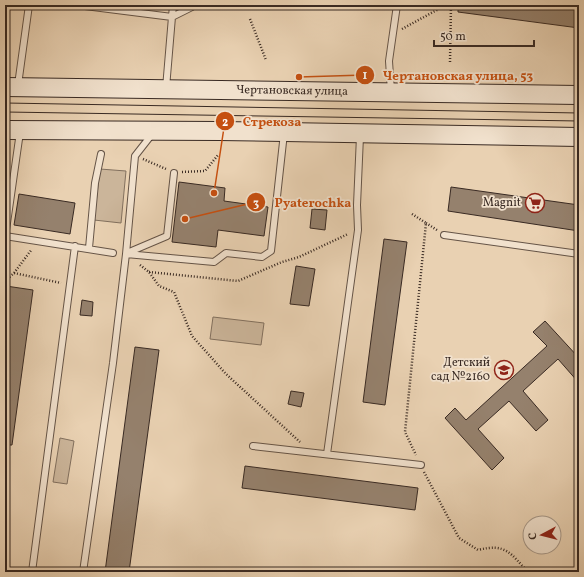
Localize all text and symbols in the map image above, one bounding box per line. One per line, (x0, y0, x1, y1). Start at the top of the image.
scale bar (434, 22, 534, 48)
text: 50 m (440, 29, 466, 45)
callout: Чертановская улица, 53 (355, 63, 541, 88)
text: 1 (363, 68, 368, 84)
text: Чертановская улица, 53 (383, 68, 534, 86)
street label: Чертановская улица (236, 82, 348, 100)
callout: Стрекоза (215, 109, 310, 134)
text: Стрекоза (243, 114, 301, 132)
text: 2 (222, 115, 228, 131)
callout: Pyaterochka (246, 190, 359, 215)
supermarket icon: Magnit (524, 192, 546, 214)
text: Pyaterochka (275, 195, 351, 213)
place label: Magnit (483, 195, 521, 211)
text: 3 (253, 196, 259, 212)
place label: Детский сад №2160 (431, 355, 490, 385)
school or university icon: Детский сад №2160 (493, 359, 515, 381)
north arrow (522, 515, 562, 555)
text: С (526, 532, 541, 540)

